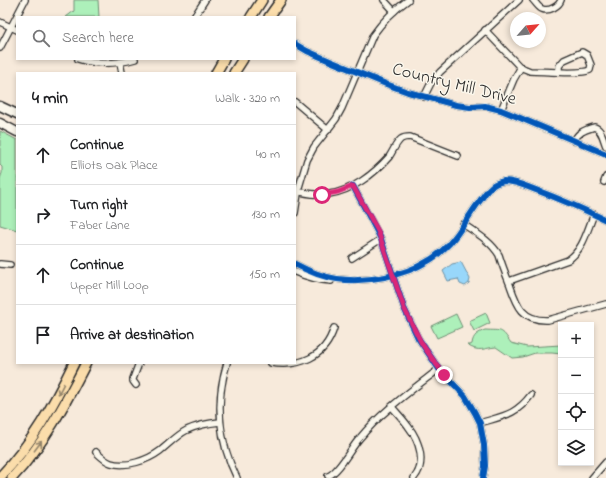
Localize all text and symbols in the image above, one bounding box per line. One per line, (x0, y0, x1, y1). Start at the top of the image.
north arrow (510, 12, 546, 48)
search box (16, 16, 296, 60)
icon: search (30, 27, 52, 49)
text: Search here (62, 27, 134, 49)
street label: Country Mill Drive (389, 57, 520, 113)
text: 4 min (32, 86, 68, 111)
text: Walk · 320 m (215, 89, 280, 108)
text: Continue (70, 134, 124, 156)
icon: ahead (32, 144, 54, 166)
text: 40 m (256, 145, 280, 164)
text: Elliots Oak Place (70, 156, 158, 175)
route start (313, 186, 331, 204)
text: Turn right (70, 194, 128, 216)
icon: right (32, 204, 54, 226)
text: 130 m (252, 205, 280, 224)
text: Faber Lane (70, 216, 129, 235)
text: Continue (70, 254, 124, 276)
icon: ahead (32, 264, 54, 286)
text: 150 m (249, 265, 280, 284)
text: Upper Mill Loop (70, 276, 149, 295)
map controls (558, 322, 594, 466)
button: + (558, 322, 594, 358)
icon: arrive (32, 324, 54, 346)
text: Arrive at destination (70, 324, 194, 346)
button: − (558, 358, 594, 394)
route end (435, 366, 453, 384)
one-way arrow (57, 382, 64, 394)
button: locate (558, 394, 594, 430)
button: layers (558, 430, 594, 466)
one-way arrow (34, 441, 42, 452)

